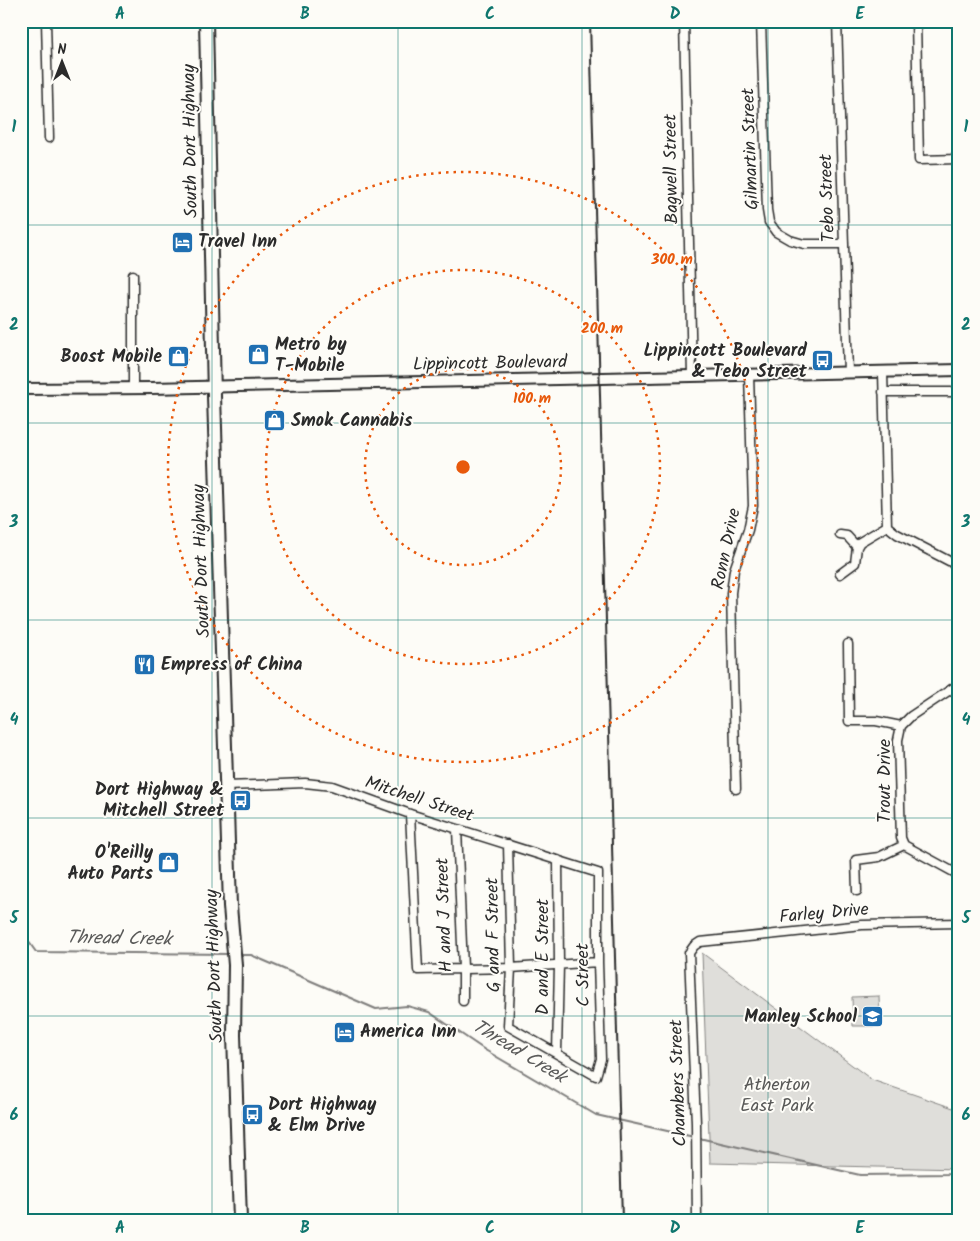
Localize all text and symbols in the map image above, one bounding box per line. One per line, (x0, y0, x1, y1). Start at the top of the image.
text: A (115, 2, 125, 27)
text: B (300, 2, 310, 27)
text: C (485, 2, 495, 27)
text: D (670, 2, 681, 27)
text: E (856, 2, 866, 27)
north arrow (38, 38, 88, 88)
text: N (58, 39, 67, 61)
street label: South Dort Highway (175, 63, 207, 218)
street label: Gilmartin Street (734, 86, 768, 211)
street label: Bagwell Street (657, 113, 687, 224)
text: 1 (12, 115, 17, 140)
text: 1 (964, 115, 969, 140)
street label: Tebo Street (812, 152, 844, 243)
place label: Travel Inn (198, 228, 277, 257)
hotel icon: Travel Inn (170, 230, 194, 254)
text: 300 m (650, 248, 693, 272)
text: 2 (9, 313, 19, 338)
text: 2 (961, 313, 971, 338)
text: 200 m (581, 317, 623, 341)
place label: Metro by T-Mobile (275, 331, 347, 381)
place label: Lippincott Boulevard & Tebo Street (644, 337, 808, 387)
place label: Boost Mobile (61, 343, 162, 372)
shop icon: Metro by T-Mobile (247, 343, 271, 367)
shop icon: Boost Mobile (166, 345, 190, 369)
street label: Lippincott Boulevard (413, 348, 568, 380)
bus stop icon: Lippincott Boulevard & Tebo Street (811, 349, 835, 373)
text: 100 m (513, 387, 551, 411)
place label: Smok Cannabis (291, 407, 413, 436)
shop icon: Smok Cannabis (263, 409, 287, 433)
centre of rings (454, 458, 472, 476)
street label: South Dort Highway (185, 483, 219, 638)
street label: Ronn Drive (704, 506, 750, 592)
text: 3 (9, 510, 19, 535)
text: 3 (961, 510, 971, 535)
place label: Empress of China (161, 651, 302, 680)
restaurant icon: Empress of China (133, 653, 157, 677)
text: 4 (10, 708, 19, 733)
text: 4 (962, 708, 971, 733)
street label: Trout Drive (871, 739, 900, 823)
street label: Mitchell Street (361, 769, 478, 832)
place label: Dort Highway & Mitchell Street (95, 776, 225, 826)
bus stop icon: Dort Highway & Mitchell Street (228, 788, 252, 812)
place label: O'Reilly Auto Parts (68, 839, 154, 889)
shop icon: O'Reilly Auto Parts (157, 851, 181, 875)
street label: H and J Street (428, 856, 461, 973)
street label: G and F Street (478, 876, 509, 993)
street label: South Dort Highway (198, 888, 232, 1043)
street label: Farley Drive (778, 896, 870, 932)
street label: D and E Street (529, 898, 558, 1015)
text: 5 (9, 906, 20, 931)
text: 5 (961, 906, 972, 931)
water label: Thread Creek (66, 923, 175, 955)
street label: C Street (569, 942, 599, 1007)
place label: Manley School (744, 1003, 857, 1032)
school or university icon: Manley School (861, 1005, 885, 1029)
water label: Thread Creek (466, 1012, 574, 1093)
place label: America Inn (360, 1018, 457, 1047)
street label: Chambers Street (662, 1018, 696, 1147)
hotel icon: America Inn (332, 1020, 356, 1044)
park label: Atherton East Park (740, 1071, 814, 1121)
place label: Dort Highway & Elm Drive (268, 1091, 377, 1141)
text: 6 (10, 1103, 19, 1128)
bus stop icon: Dort Highway & Elm Drive (240, 1103, 264, 1127)
text: 6 (962, 1103, 971, 1128)
text: A (115, 1216, 125, 1241)
text: B (300, 1216, 310, 1241)
text: C (485, 1216, 495, 1241)
text: D (670, 1216, 681, 1241)
text: E (856, 1216, 866, 1241)

